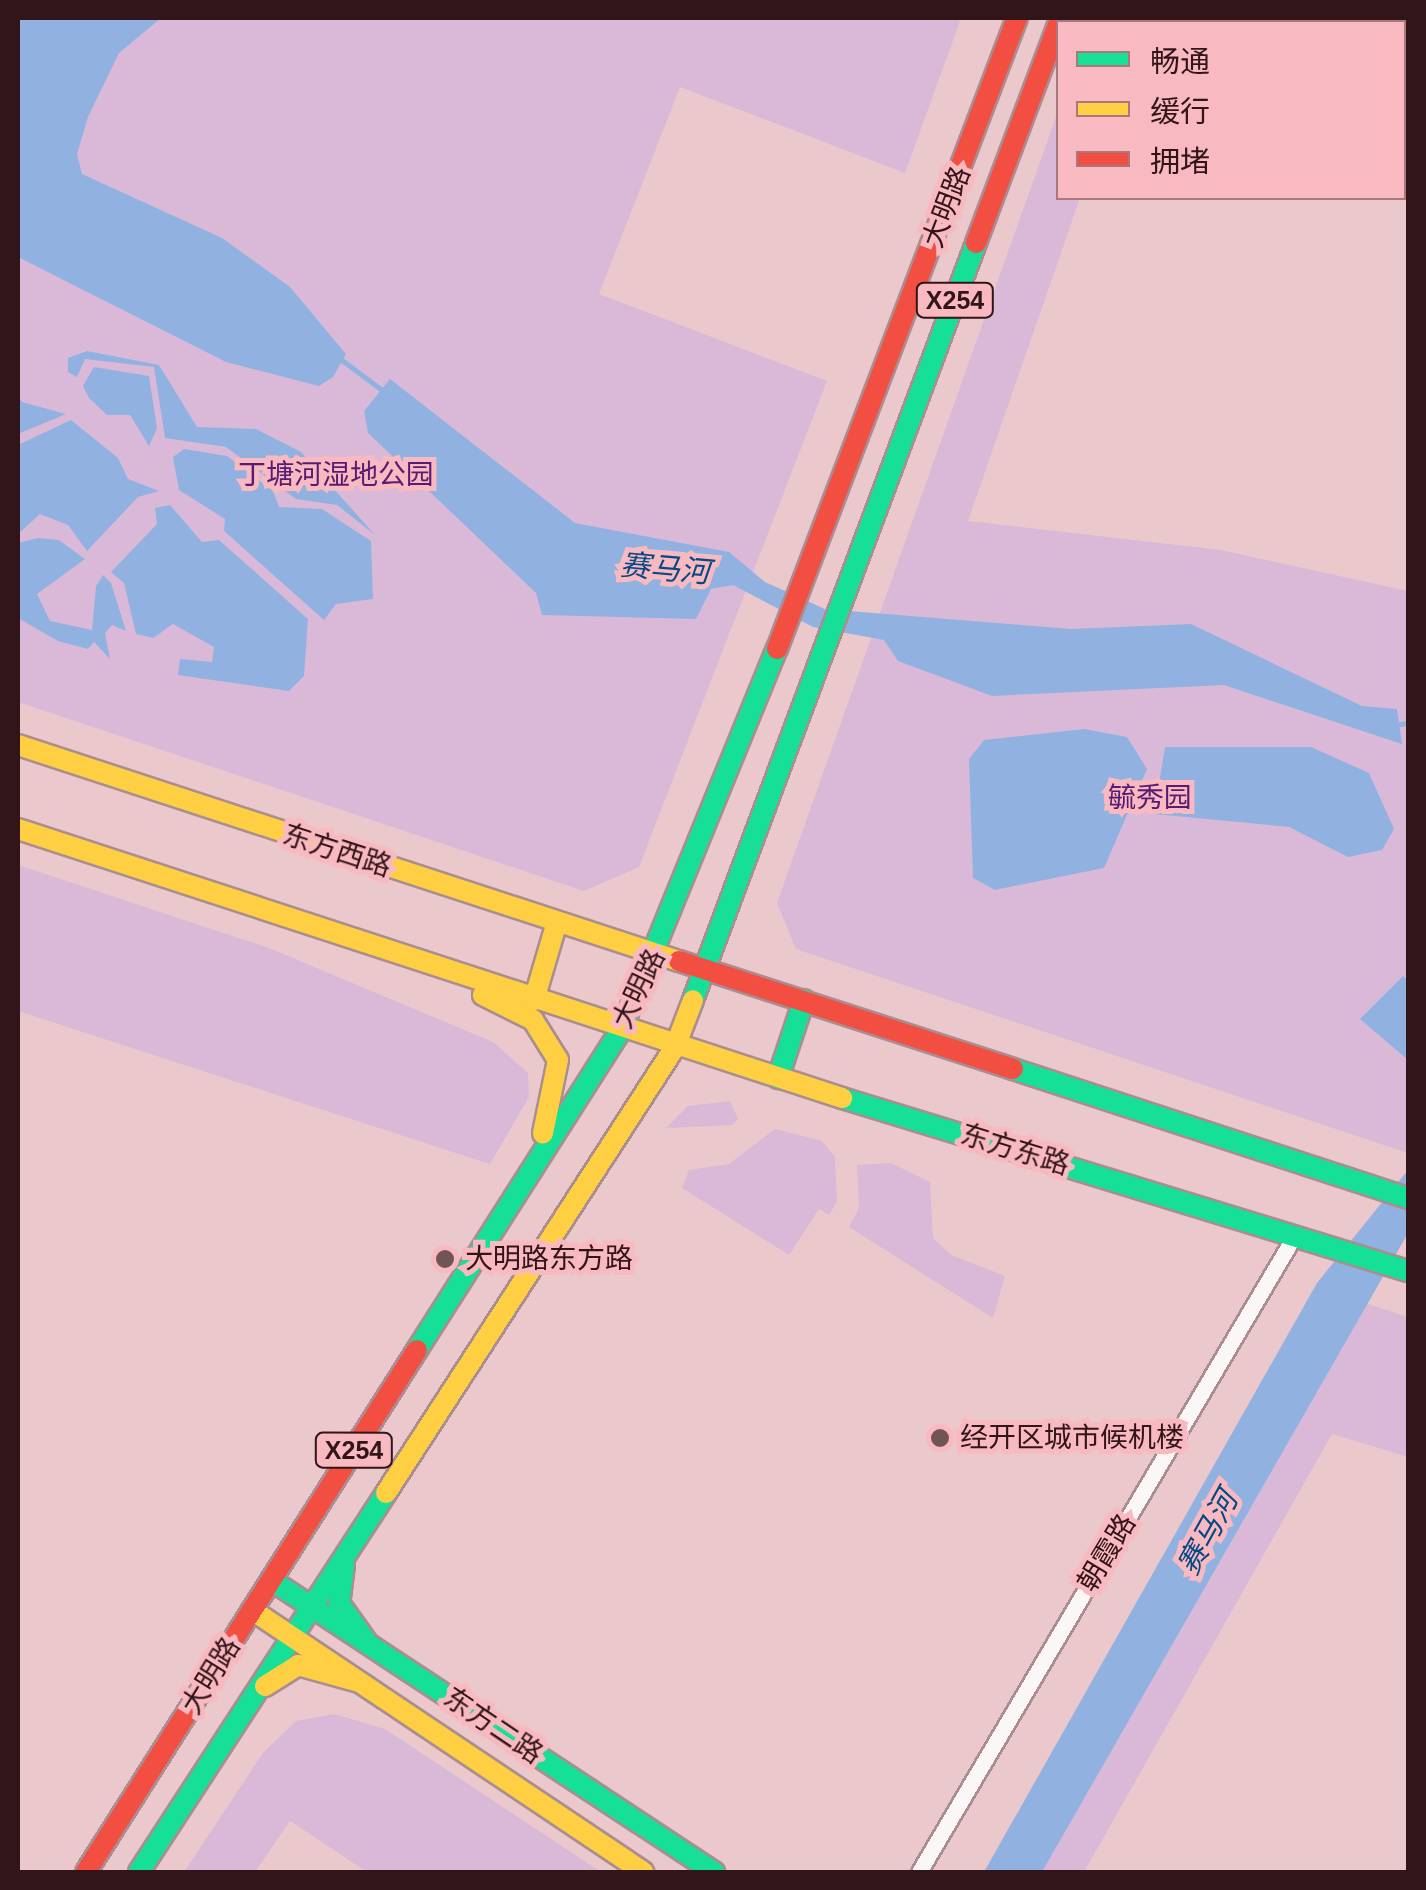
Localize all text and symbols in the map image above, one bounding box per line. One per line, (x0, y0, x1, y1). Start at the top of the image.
legend (1056, 20, 1406, 200)
text: 畅通 (1150, 45, 1210, 78)
text: 缓行 (1150, 95, 1210, 128)
text: 拥堵 (1150, 145, 1210, 178)
street label: 大明路 (916, 162, 978, 252)
road number: X254 (915, 280, 995, 320)
park label: 丁塘河湿地公园 (238, 458, 434, 492)
water label: 赛马河 (619, 547, 711, 591)
park label: 毓秀园 (1108, 781, 1192, 815)
street label: 东方西路 (279, 818, 395, 884)
street label: 大明路 (605, 944, 673, 1034)
street label: 东方东路 (957, 1118, 1073, 1182)
place label: 大明路东方路 (465, 1242, 633, 1276)
marker: 大明路东方路 (434, 1248, 456, 1270)
place label: 经开区城市候机楼 (960, 1421, 1184, 1455)
marker: 经开区城市候机楼 (929, 1427, 951, 1449)
road number: X254 (314, 1430, 394, 1470)
water label: 赛马河 (1170, 1485, 1246, 1581)
street label: 朝霞路 (1071, 1508, 1143, 1598)
street label: 大明路 (174, 1631, 248, 1721)
street label: 东方二路 (437, 1681, 549, 1771)

